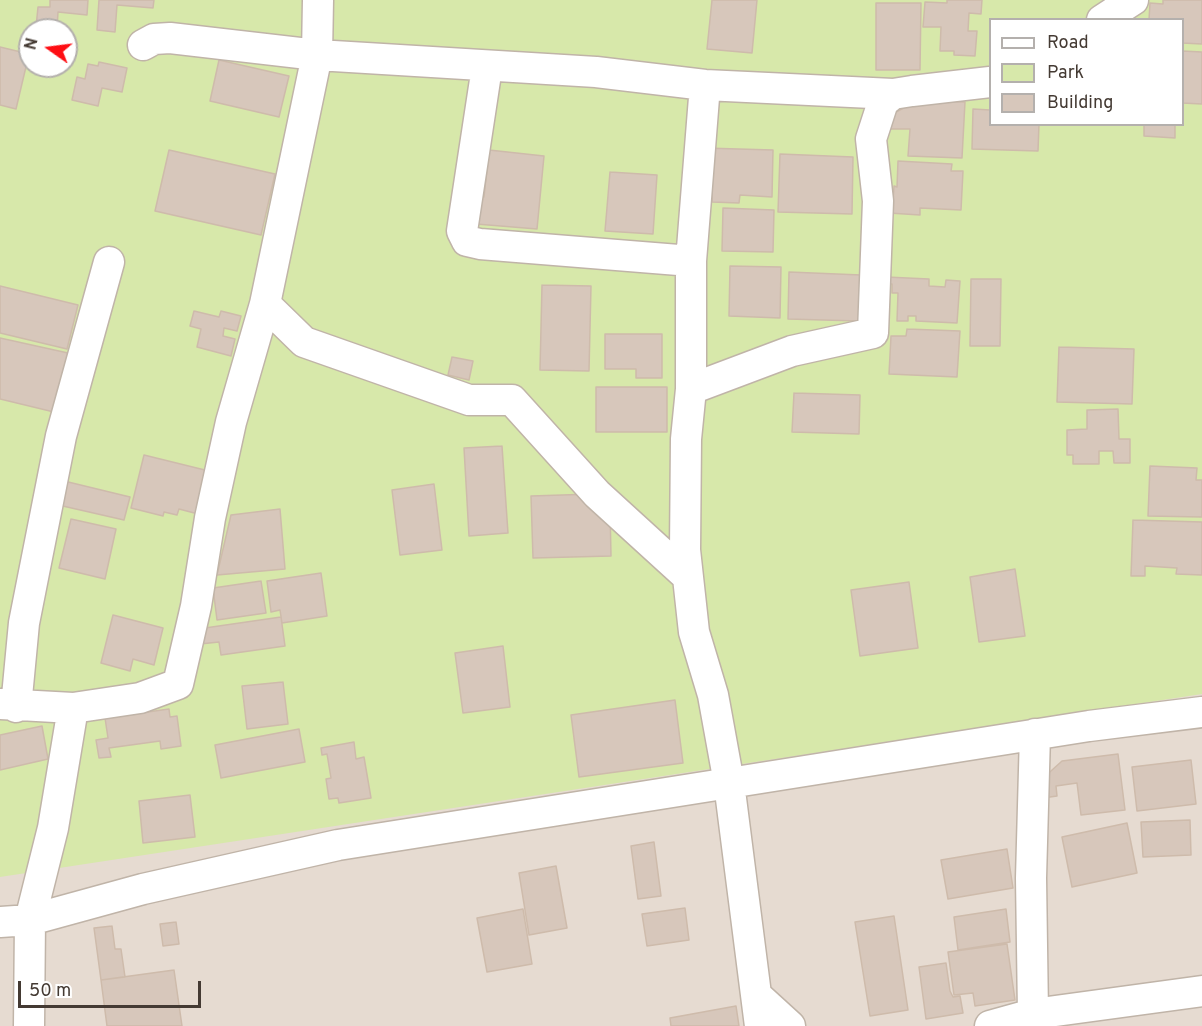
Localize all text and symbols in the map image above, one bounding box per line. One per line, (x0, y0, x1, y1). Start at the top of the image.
north arrow (18, 18, 78, 78)
legend (989, 18, 1184, 126)
text: Road (1047, 32, 1089, 55)
text: N (21, 36, 44, 52)
text: Park (1047, 62, 1084, 85)
text: Building (1047, 92, 1113, 115)
scale bar (21, 969, 204, 1007)
text: 50 m (29, 980, 71, 1003)

